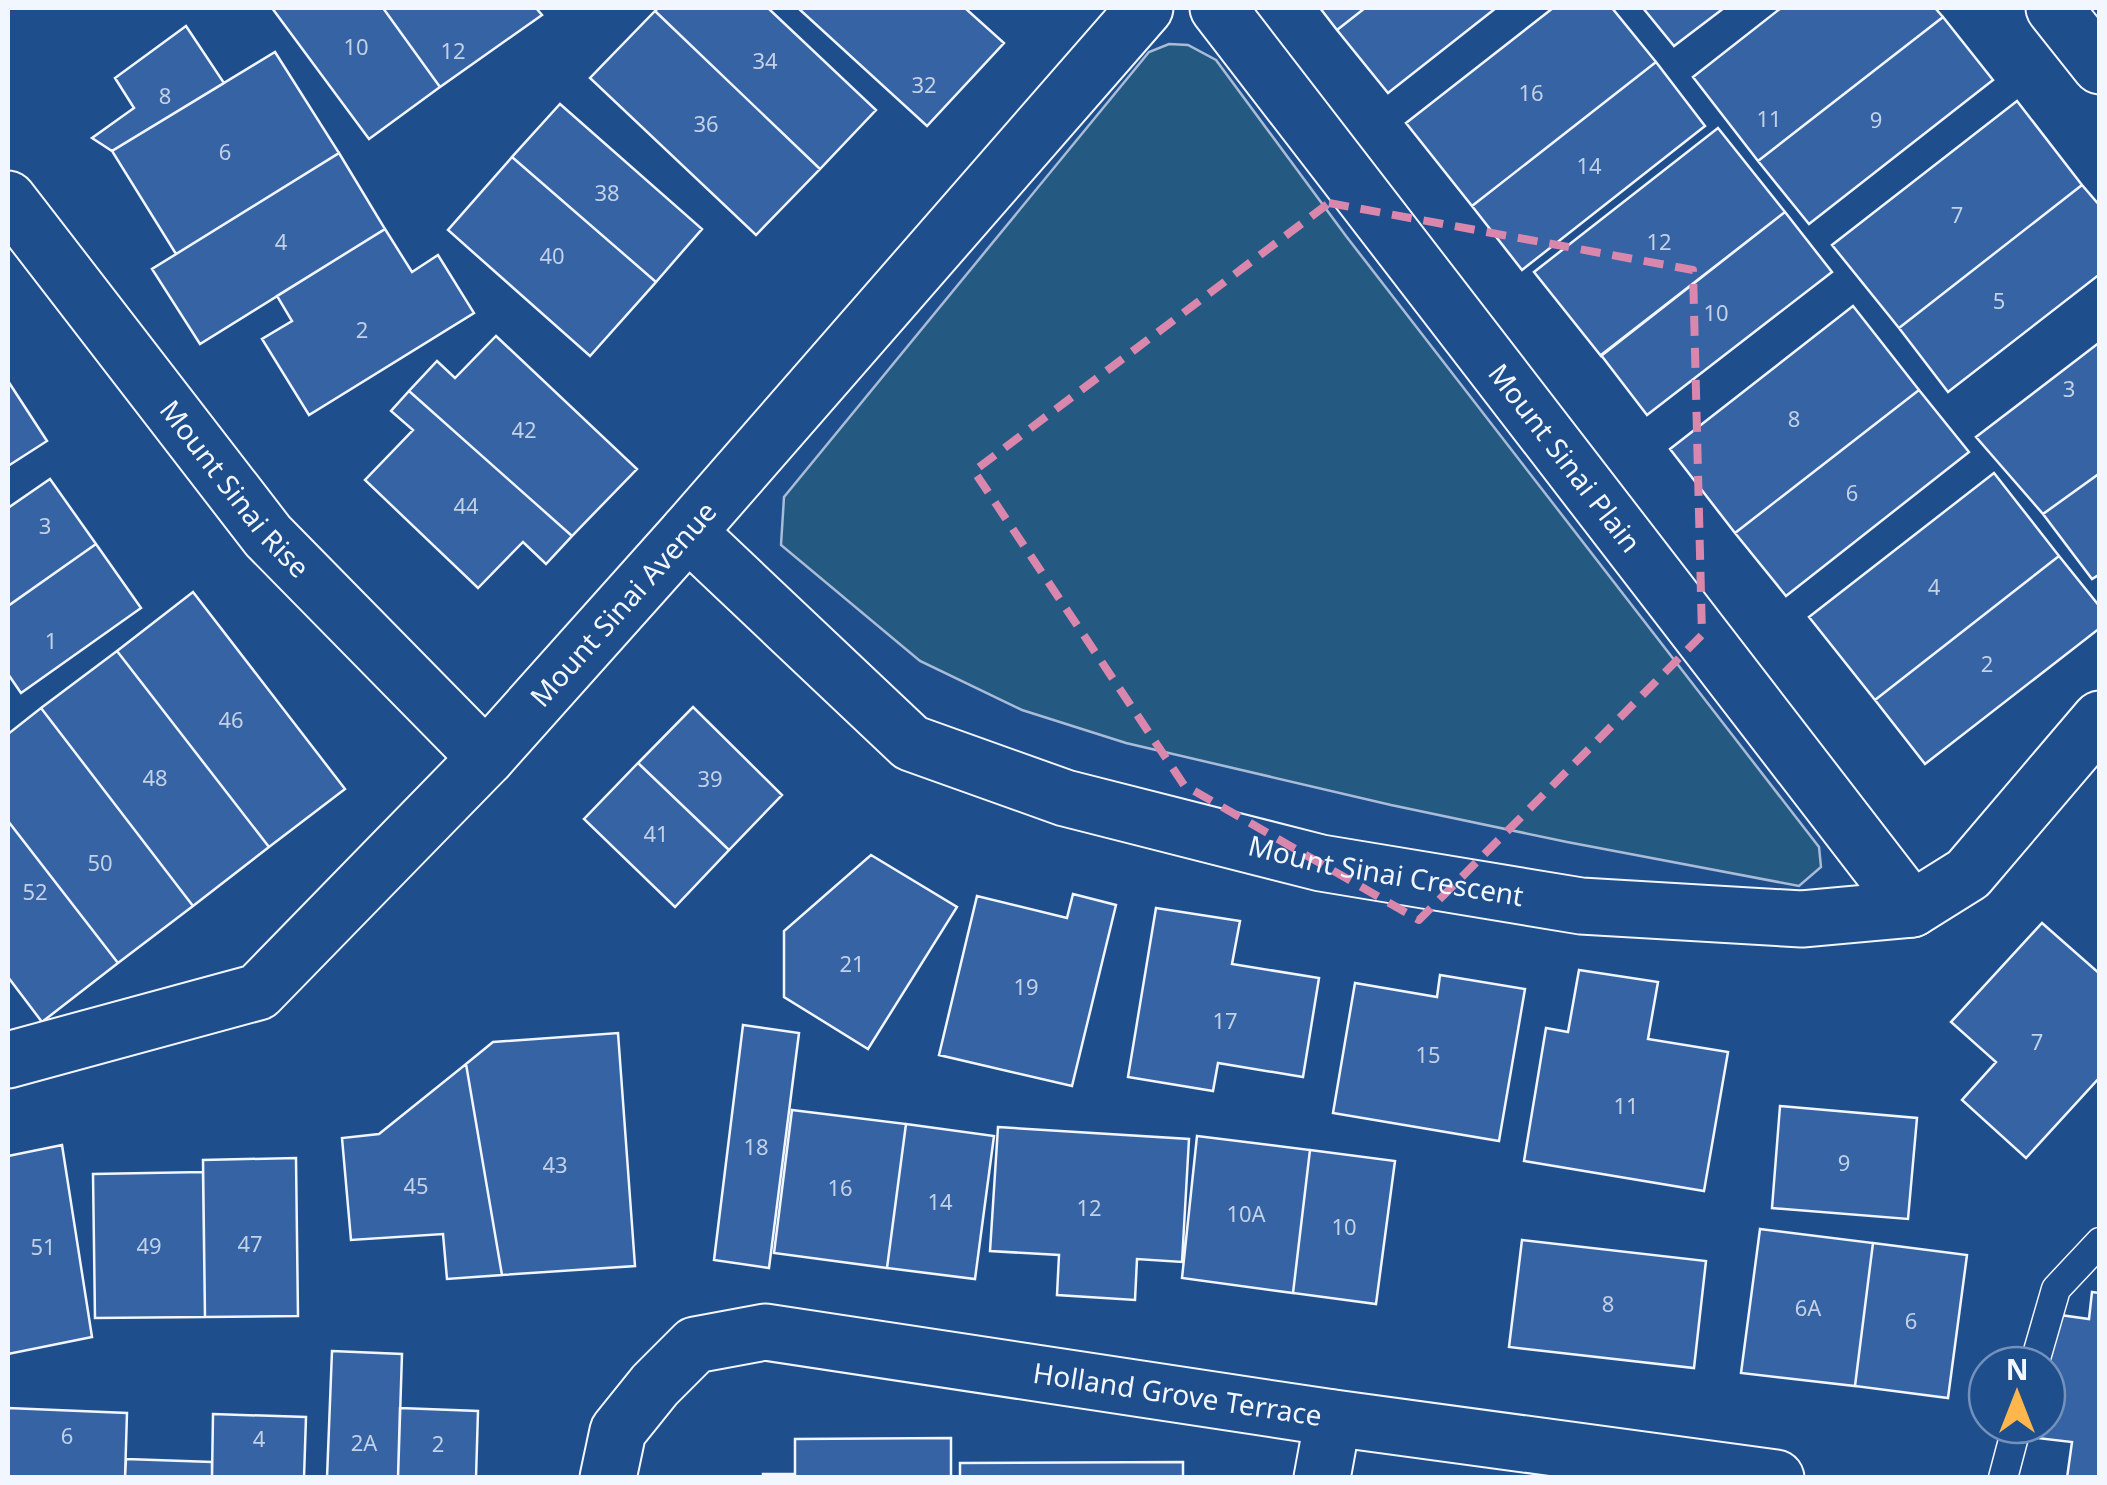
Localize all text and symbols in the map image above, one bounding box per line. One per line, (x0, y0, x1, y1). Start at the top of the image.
house number: 10 (343, 31, 369, 61)
house number: 12 (440, 35, 466, 65)
house number: 34 (752, 45, 778, 75)
house number: 32 (911, 69, 937, 99)
house number: 16 (1518, 77, 1544, 107)
house number: 8 (159, 80, 171, 110)
house number: 11 (1756, 103, 1782, 133)
house number: 9 (1870, 104, 1882, 134)
house number: 36 (693, 108, 719, 138)
house number: 6 (219, 136, 231, 166)
house number: 14 (1576, 150, 1602, 180)
house number: 38 (594, 177, 620, 207)
house number: 7 (1951, 199, 1963, 229)
house number: 4 (275, 226, 288, 256)
house number: 12 (1646, 226, 1672, 256)
house number: 40 (539, 240, 565, 270)
house number: 5 (1993, 285, 2005, 315)
house number: 10 (1703, 297, 1729, 327)
house number: 2 (356, 314, 368, 344)
street label: Mount Sinai Plain (1480, 355, 1650, 560)
house number: 3 (2063, 373, 2075, 403)
street label: Mount Sinai Rise (152, 392, 318, 585)
house number: 8 (1788, 403, 1800, 433)
house number: 42 (511, 414, 537, 444)
house number: 6 (1846, 477, 1858, 507)
house number: 44 (453, 490, 479, 520)
street label: Mount Sinai Avenue (521, 493, 724, 714)
house number: 3 (39, 510, 51, 540)
house number: 4 (1928, 571, 1941, 601)
house number: 1 (45, 625, 57, 655)
house number: 2 (1981, 648, 1993, 678)
house number: 46 (218, 704, 244, 734)
house number: 48 (142, 762, 168, 792)
house number: 39 (697, 763, 723, 793)
house number: 41 (643, 818, 669, 848)
street label: Mount Sinai Crescent (1245, 825, 1526, 914)
house number: 50 (87, 847, 113, 877)
house number: 52 (22, 876, 48, 906)
house number: 21 (839, 948, 865, 978)
house number: 19 (1013, 971, 1039, 1001)
house number: 17 (1212, 1005, 1238, 1035)
house number: 7 (2031, 1026, 2043, 1056)
house number: 15 (1415, 1039, 1441, 1069)
house number: 11 (1613, 1090, 1639, 1120)
house number: 18 (743, 1131, 769, 1161)
house number: 9 (1838, 1147, 1850, 1177)
house number: 43 (542, 1149, 568, 1179)
house number: 45 (403, 1170, 429, 1200)
house number: 16 (827, 1172, 853, 1202)
house number: 14 (927, 1186, 953, 1216)
house number: 12 (1076, 1192, 1102, 1222)
house number: 10A (1226, 1198, 1267, 1228)
house number: 10 (1331, 1211, 1357, 1241)
house number: 47 (237, 1228, 263, 1258)
house number: 49 (136, 1230, 162, 1260)
house number: 51 (30, 1231, 56, 1261)
house number: 8 (1602, 1288, 1614, 1318)
house number: 6A (1795, 1292, 1822, 1322)
house number: 6 (1905, 1305, 1917, 1335)
north arrow (1967, 1345, 2067, 1445)
text: N (2006, 1350, 2028, 1388)
street label: Holland Grove Terrace (1030, 1353, 1325, 1434)
house number: 6 (61, 1420, 73, 1450)
house number: 4 (253, 1423, 266, 1453)
house number: 2A (351, 1427, 378, 1457)
house number: 2 (432, 1428, 444, 1458)

